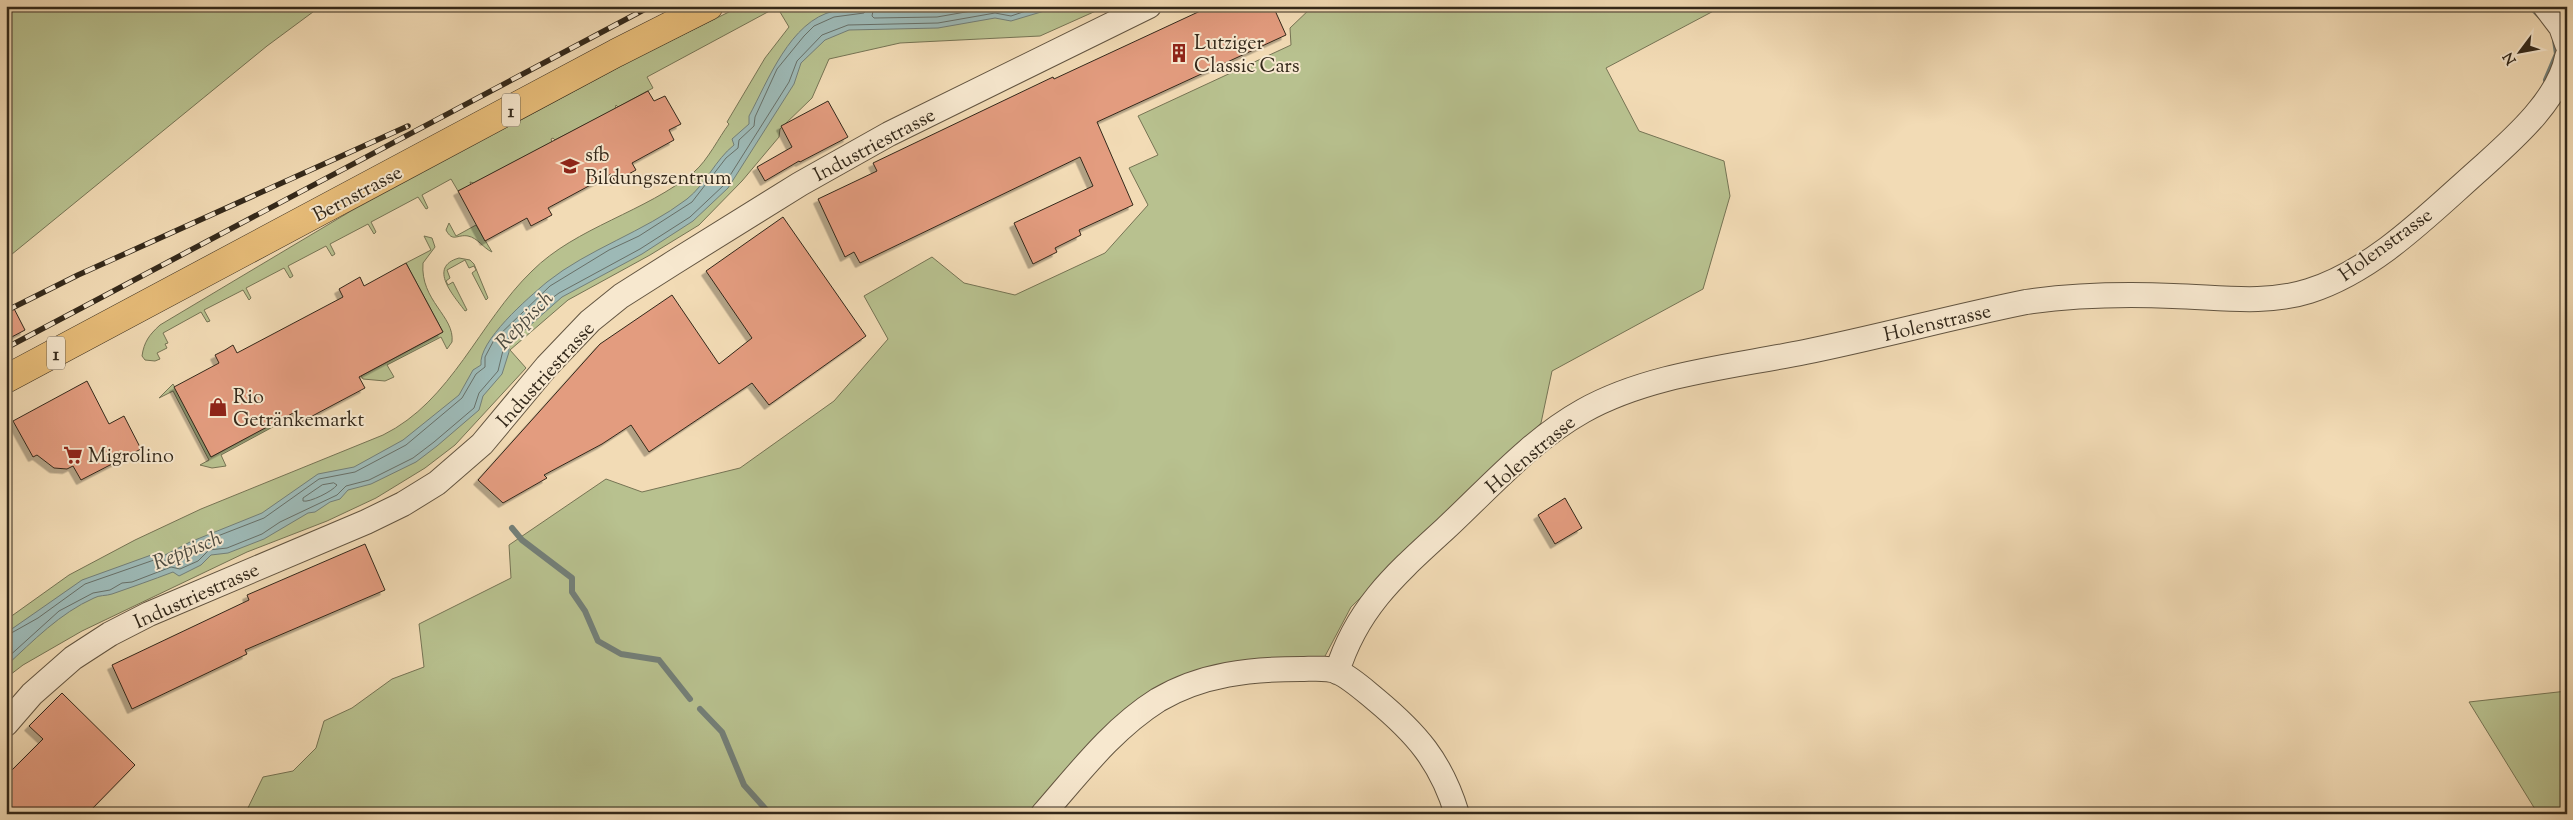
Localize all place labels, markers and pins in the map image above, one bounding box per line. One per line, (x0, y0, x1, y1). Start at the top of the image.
place label: Lutziger Classic Cars (1194, 30, 1300, 82)
building icon: Lutziger Classic Cars (1168, 42, 1190, 64)
place label: sfb Bildungszentrum (585, 142, 732, 194)
school or university icon: sfb Bildungszentrum (559, 155, 581, 177)
place label: Rio Getränkemarkt (233, 384, 364, 436)
shop icon: Rio Getränkemarkt (207, 396, 229, 418)
place label: Migrolino (88, 443, 174, 472)
supermarket icon: Migrolino (62, 444, 84, 466)

